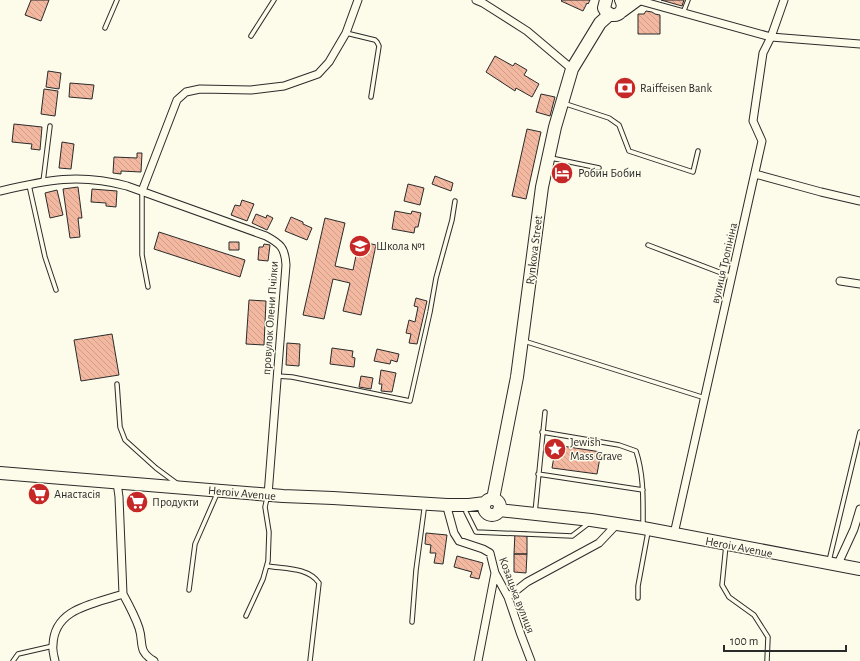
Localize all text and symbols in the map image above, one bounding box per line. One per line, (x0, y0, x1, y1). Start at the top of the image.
bank icon: Raiffeisen Bank (612, 75, 638, 101)
place label: Raiffeisen Bank (640, 82, 713, 94)
hotel icon: Робин Бобин (549, 160, 575, 186)
place label: Робин Бобин (578, 167, 641, 179)
street label: Rynkova Street (524, 215, 545, 285)
street label: вулиця Тропініна (709, 221, 740, 305)
school or university icon: Школа №1 (347, 233, 373, 259)
place label: Школа №1 (376, 240, 426, 252)
street label: провулок Олени Пчілки (260, 261, 281, 376)
place icon: Jewish Mass Grave (542, 436, 568, 462)
place label: Jewish Mass Grave (570, 436, 622, 462)
supermarket icon: Анастасія (26, 481, 52, 507)
street label: Heroiv Avenue (208, 484, 276, 502)
place label: Анастасія (54, 488, 101, 500)
supermarket icon: Продукти (124, 489, 150, 515)
place label: Продукти (152, 496, 199, 509)
street label: Heroiv Avenue (704, 535, 774, 559)
street label: Козацька вулиця (496, 555, 537, 635)
scale bar (724, 627, 846, 653)
text: 100 m (730, 635, 758, 647)

